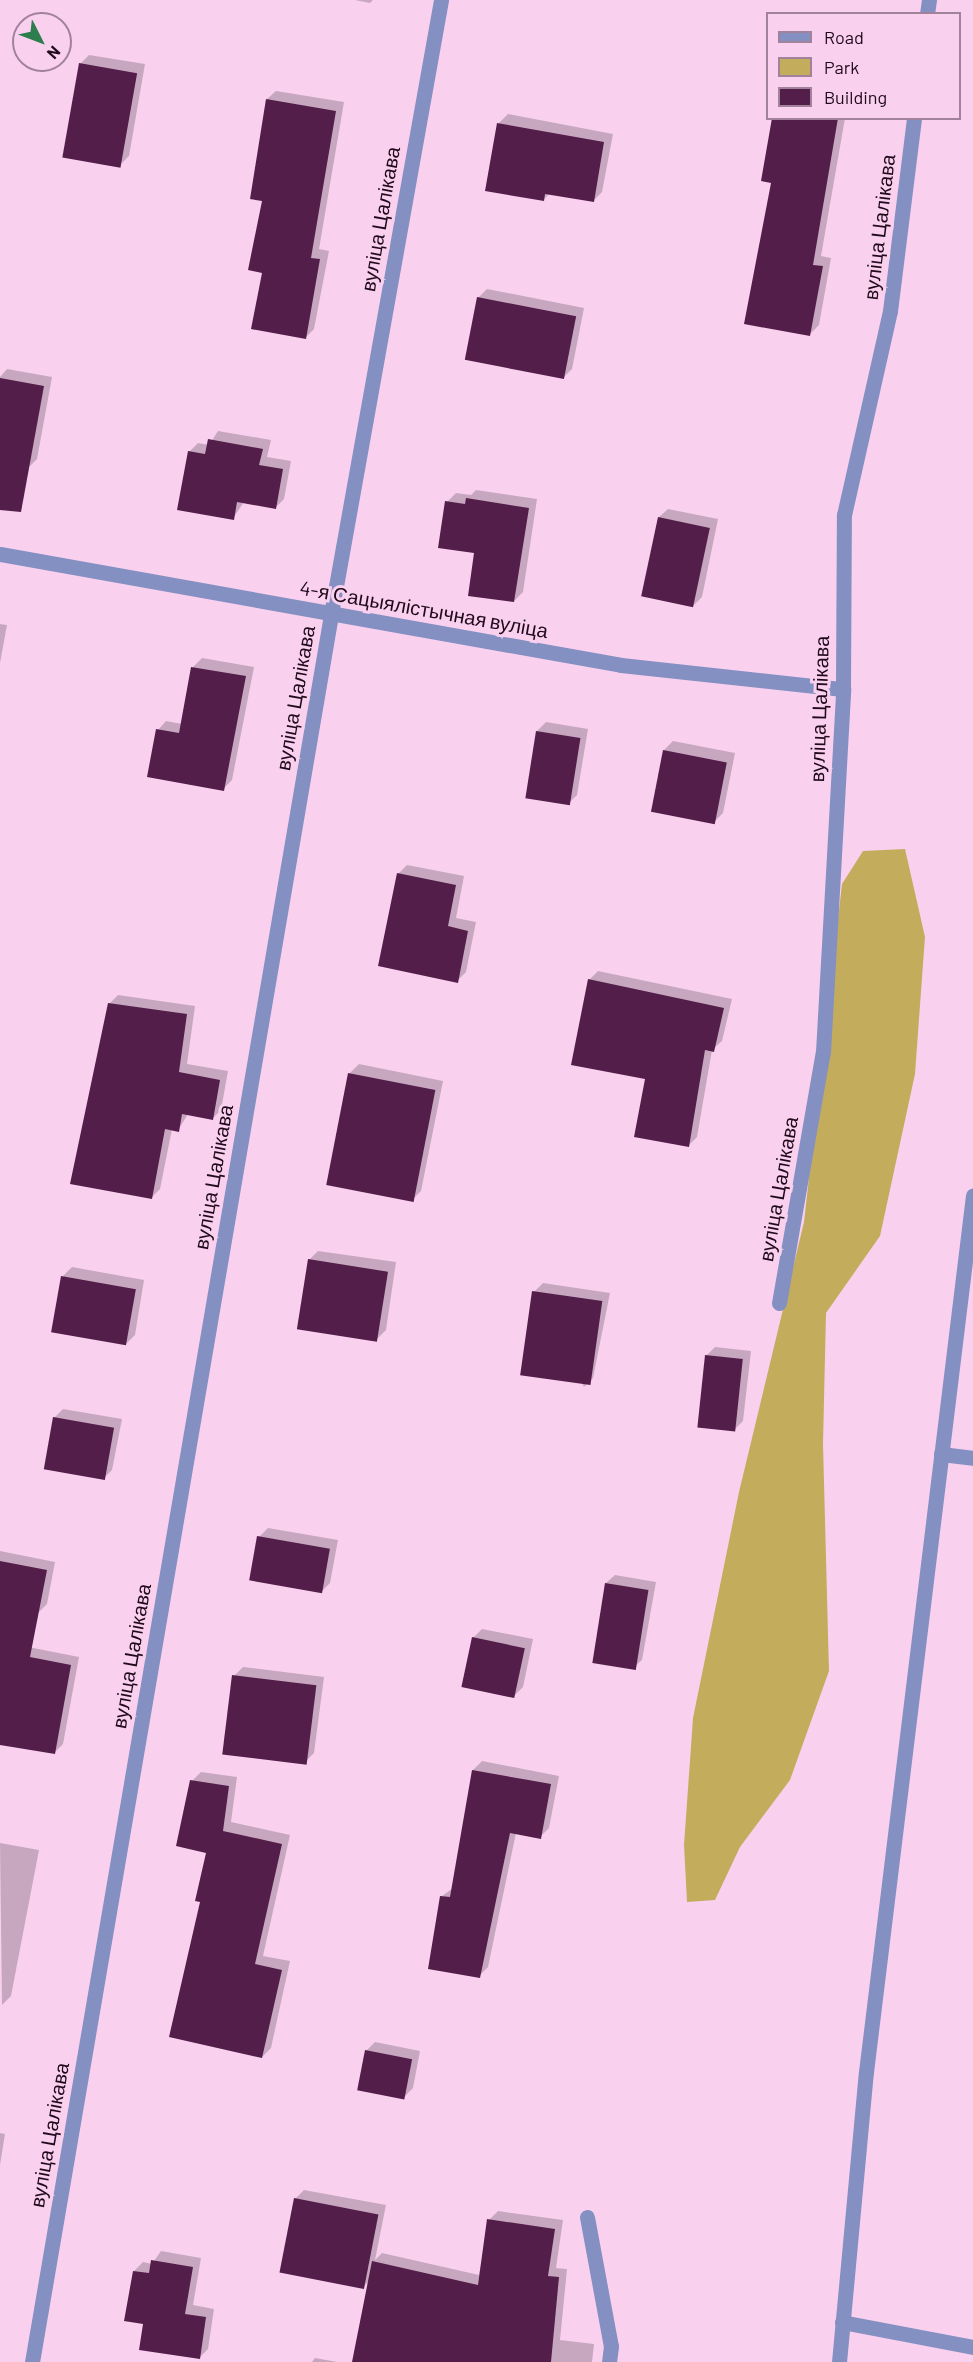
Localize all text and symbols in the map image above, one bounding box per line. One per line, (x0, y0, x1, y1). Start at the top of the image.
north arrow (12, 12, 72, 72)
legend (766, 12, 961, 120)
text: Road (824, 26, 864, 48)
text: N (44, 43, 65, 63)
text: Park (824, 56, 859, 78)
text: Building (824, 86, 887, 108)
street label: вуліца Цалікава (355, 145, 405, 293)
street label: вуліца Цалікава (858, 153, 900, 301)
street label: 4-я Сацыялістычная вуліца (298, 575, 550, 643)
street label: вуліца Цалікава (270, 624, 320, 772)
street label: вуліца Цалікава (804, 635, 834, 783)
street label: вуліца Цалікава (188, 1103, 238, 1251)
street label: вуліца Цалікава (753, 1115, 803, 1263)
street label: вуліца Цалікава (106, 1582, 156, 1730)
street label: вуліца Цалікава (24, 2061, 74, 2209)

